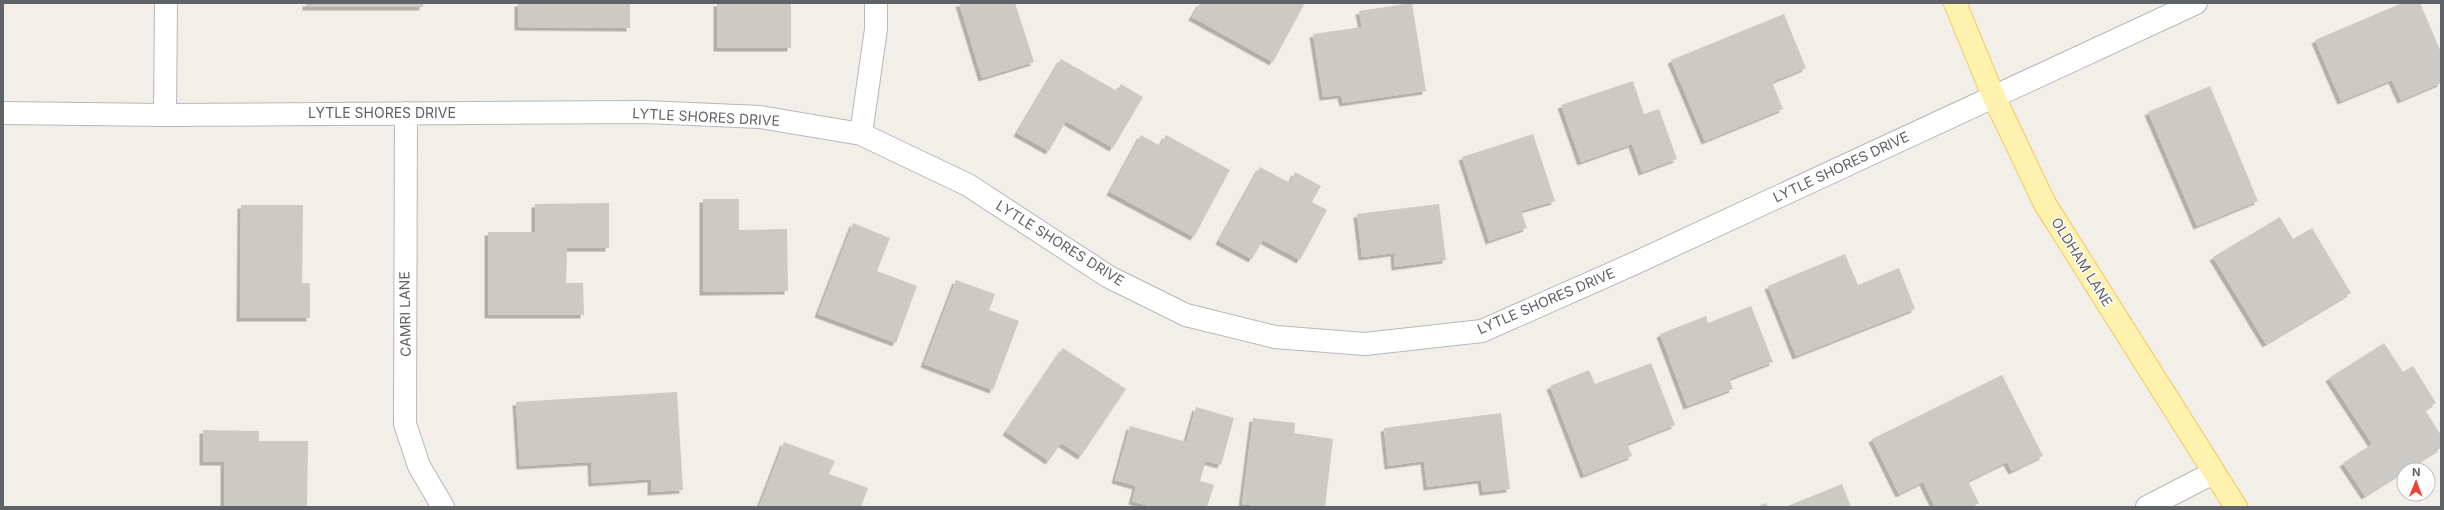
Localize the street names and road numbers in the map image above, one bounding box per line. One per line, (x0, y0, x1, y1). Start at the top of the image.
street label: LYTLE SHORES DRIVE (308, 104, 456, 121)
street label: LYTLE SHORES DRIVE (632, 104, 780, 129)
street label: LYTLE SHORES DRIVE (1770, 128, 1911, 206)
street label: LYTLE SHORES DRIVE (993, 196, 1127, 289)
street label: OLDHAM LANE (2048, 214, 2117, 309)
street label: LYTLE SHORES DRIVE (1474, 264, 1617, 337)
street label: CAMRI LANE (395, 271, 414, 357)

